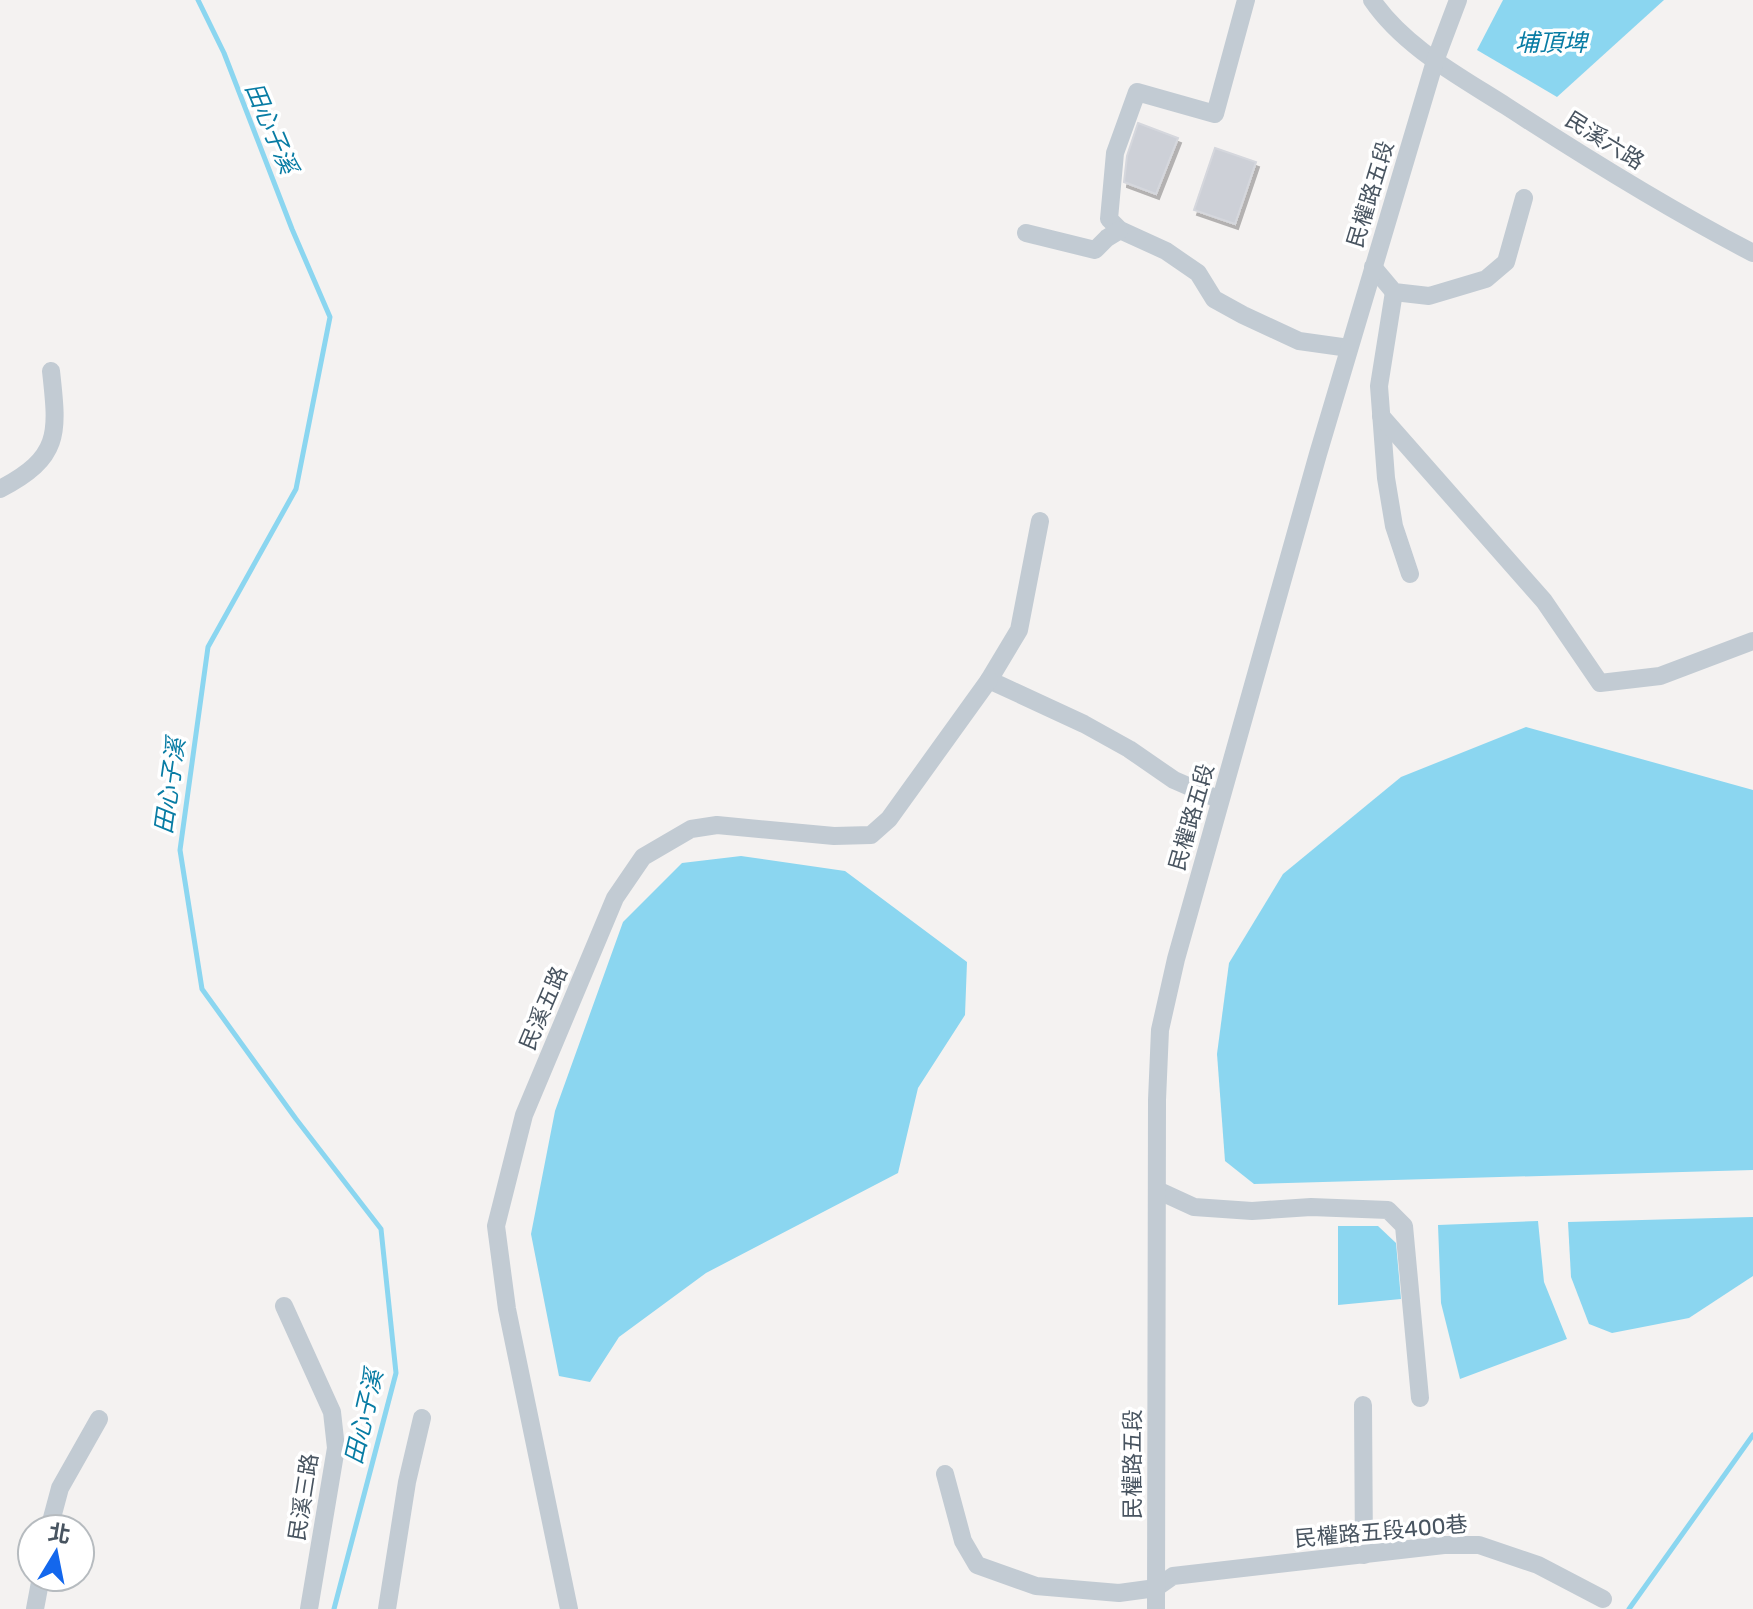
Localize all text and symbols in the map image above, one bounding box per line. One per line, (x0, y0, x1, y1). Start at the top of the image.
water label: 埔頂埤 (1515, 29, 1590, 57)
water label: 田心子溪 (239, 78, 304, 180)
street label: 民溪六路 (1560, 106, 1649, 175)
street label: 民權路五段 (1341, 138, 1399, 251)
water label: 田心子溪 (149, 734, 191, 835)
street label: 民權路五段 (1163, 761, 1220, 874)
street label: 民溪五路 (514, 962, 573, 1054)
water label: 田心子溪 (340, 1364, 389, 1467)
street label: 民權路五段 (1119, 1409, 1146, 1519)
street label: 民溪三路 (283, 1452, 324, 1543)
street label: 民權路五段400巷 (1293, 1510, 1469, 1553)
north arrow (16, 1513, 96, 1593)
text: 北 (46, 1519, 73, 1549)

